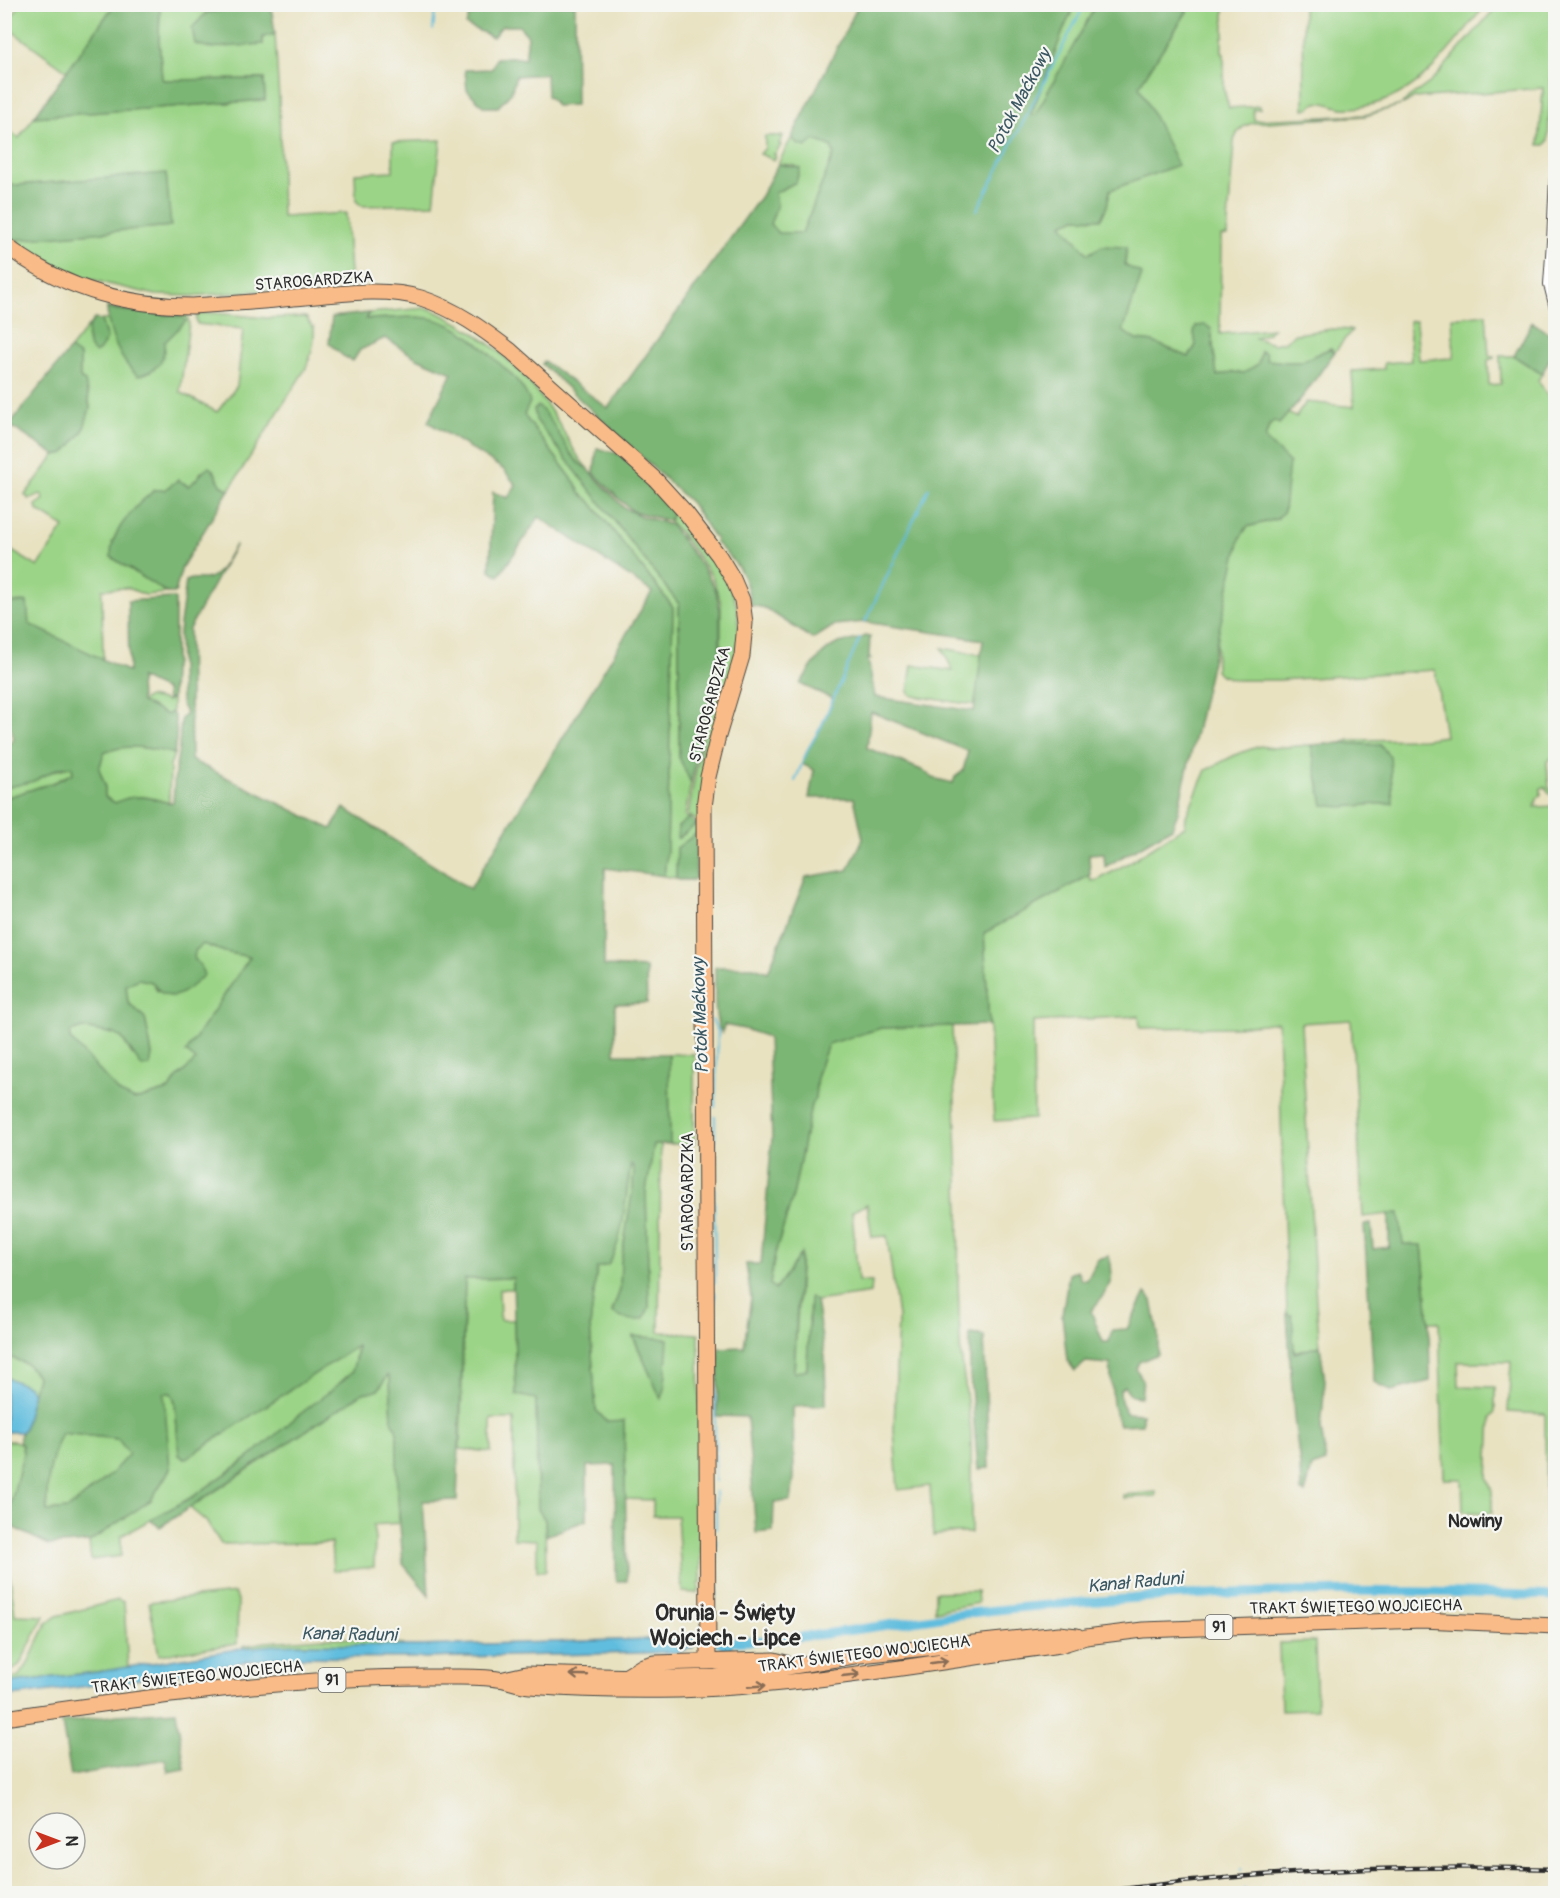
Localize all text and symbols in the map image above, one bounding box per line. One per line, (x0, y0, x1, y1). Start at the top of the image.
water label: Potok Maćkowy (982, 43, 1058, 158)
street label: STAROGARDZKA (254, 267, 374, 295)
street label: STAROGARDZKA (685, 644, 735, 764)
water label: Potok Maćkowy (687, 956, 714, 1074)
street label: STAROGARDZKA (678, 1133, 698, 1251)
district label: Nowiny (1448, 1510, 1502, 1533)
water label: Kanał Raduni (1086, 1567, 1186, 1598)
street label: TRAKT ŚWIĘTEGO WOJCIECHA (1249, 1595, 1463, 1619)
district label: Orunia - Święty Wojciech - Lipce (650, 1599, 802, 1652)
road number: 91 (1206, 1615, 1232, 1639)
water label: Kanał Raduni (301, 1622, 400, 1647)
street label: TRAKT ŚWIĘTEGO WOJCIECHA (757, 1631, 971, 1677)
street label: TRAKT ŚWIĘTEGO WOJCIECHA (90, 1656, 304, 1698)
one-way arrow (929, 1656, 948, 1667)
road number: 91 (318, 1668, 346, 1692)
one-way arrow (840, 1669, 860, 1680)
one-way arrow (569, 1670, 589, 1681)
one-way arrow (747, 1680, 767, 1691)
north arrow (27, 1811, 87, 1871)
text: N (61, 1836, 81, 1847)

